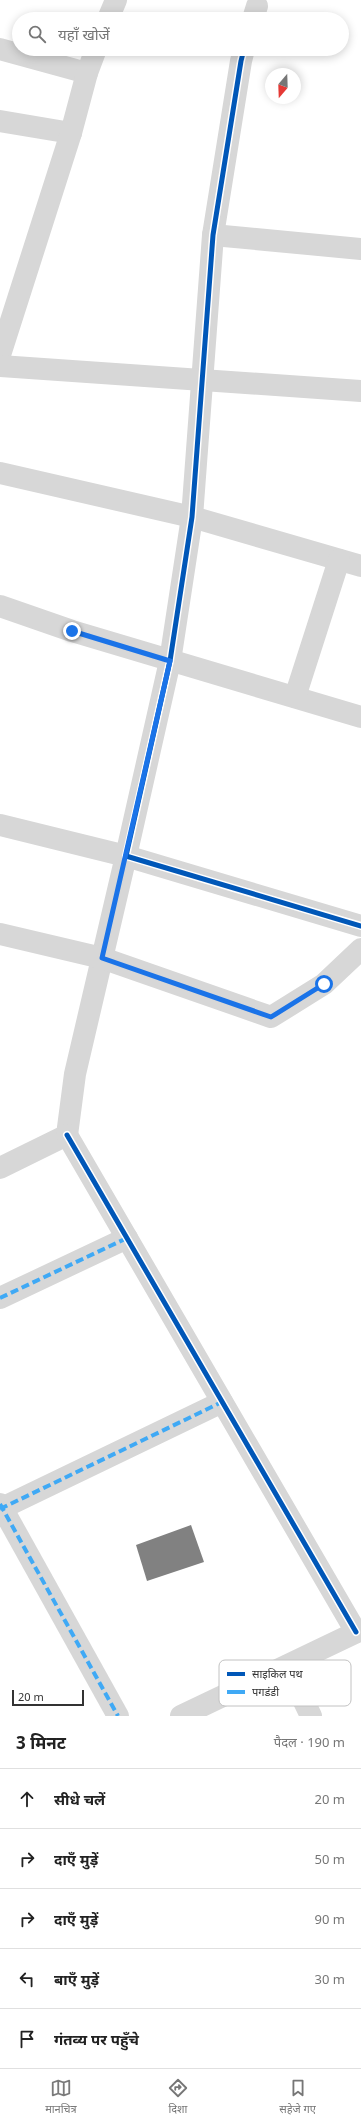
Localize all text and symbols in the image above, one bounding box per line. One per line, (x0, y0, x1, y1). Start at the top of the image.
search box (12, 12, 349, 56)
icon: search (26, 23, 48, 45)
text: यहाँ खोजें (58, 24, 110, 44)
north arrow (265, 68, 301, 104)
route end (63, 622, 81, 640)
route start (315, 975, 333, 993)
legend (219, 1660, 351, 1706)
text: साइकिल पथ (252, 1666, 304, 1681)
text: पगडंडी (252, 1684, 279, 1699)
scale bar (12, 1688, 84, 1707)
text: 20 m (18, 1689, 44, 1704)
text: 3 मिनट (16, 1731, 66, 1754)
text: पैदल · 190 m (274, 1733, 345, 1751)
icon: ahead (16, 1788, 38, 1810)
text: सीधे चलें (54, 1789, 105, 1809)
text: 20 m (315, 1790, 345, 1808)
icon: right (16, 1848, 38, 1870)
text: दाएँ मुड़ें (54, 1849, 98, 1869)
text: 50 m (315, 1850, 345, 1868)
icon: right (16, 1908, 38, 1930)
text: दाएँ मुड़ें (54, 1909, 98, 1929)
text: 90 m (315, 1910, 345, 1928)
icon: left (16, 1968, 38, 1990)
text: बाएँ मुड़ें (54, 1969, 99, 1989)
text: 30 m (315, 1970, 345, 1988)
icon: arrive (16, 2028, 38, 2050)
text: गंतव्य पर पहुँचे (54, 2029, 139, 2049)
tab: मानचित्र (45, 2077, 77, 2116)
tab: दिशा (167, 2077, 189, 2116)
tab: सहेजे गए (279, 2077, 316, 2116)

